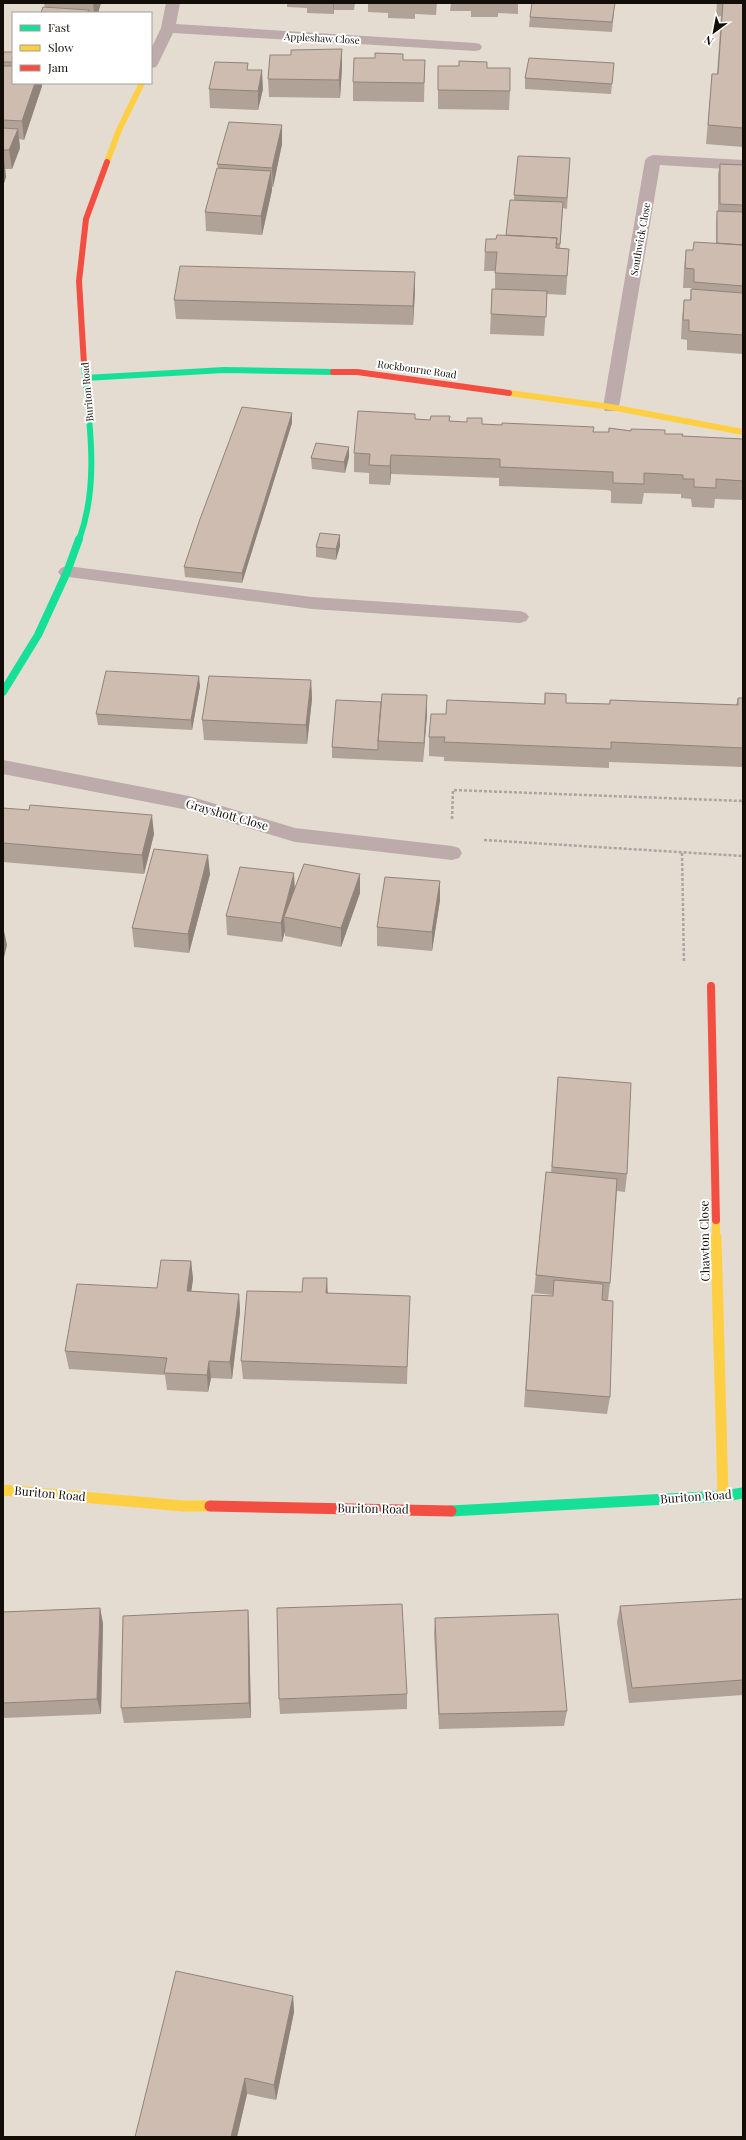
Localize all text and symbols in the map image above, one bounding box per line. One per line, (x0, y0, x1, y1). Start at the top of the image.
legend (12, 12, 152, 84)
north arrow (694, 12, 734, 52)
text: Fast (48, 19, 71, 35)
street label: Appleshaw Close (283, 29, 360, 47)
text: N (701, 32, 716, 49)
text: Slow (48, 39, 74, 55)
text: Jam (47, 59, 69, 75)
street label: Southwick Close (627, 201, 653, 277)
street label: Rockbourne Road (377, 357, 458, 382)
street label: Buriton Road (77, 361, 97, 422)
street label: Grayshott Close (184, 795, 270, 833)
street label: Chawton Close (695, 1200, 713, 1282)
street label: Buriton Road (14, 1482, 86, 1504)
street label: Buriton Road (660, 1486, 732, 1506)
street label: Buriton Road (337, 1499, 409, 1517)

